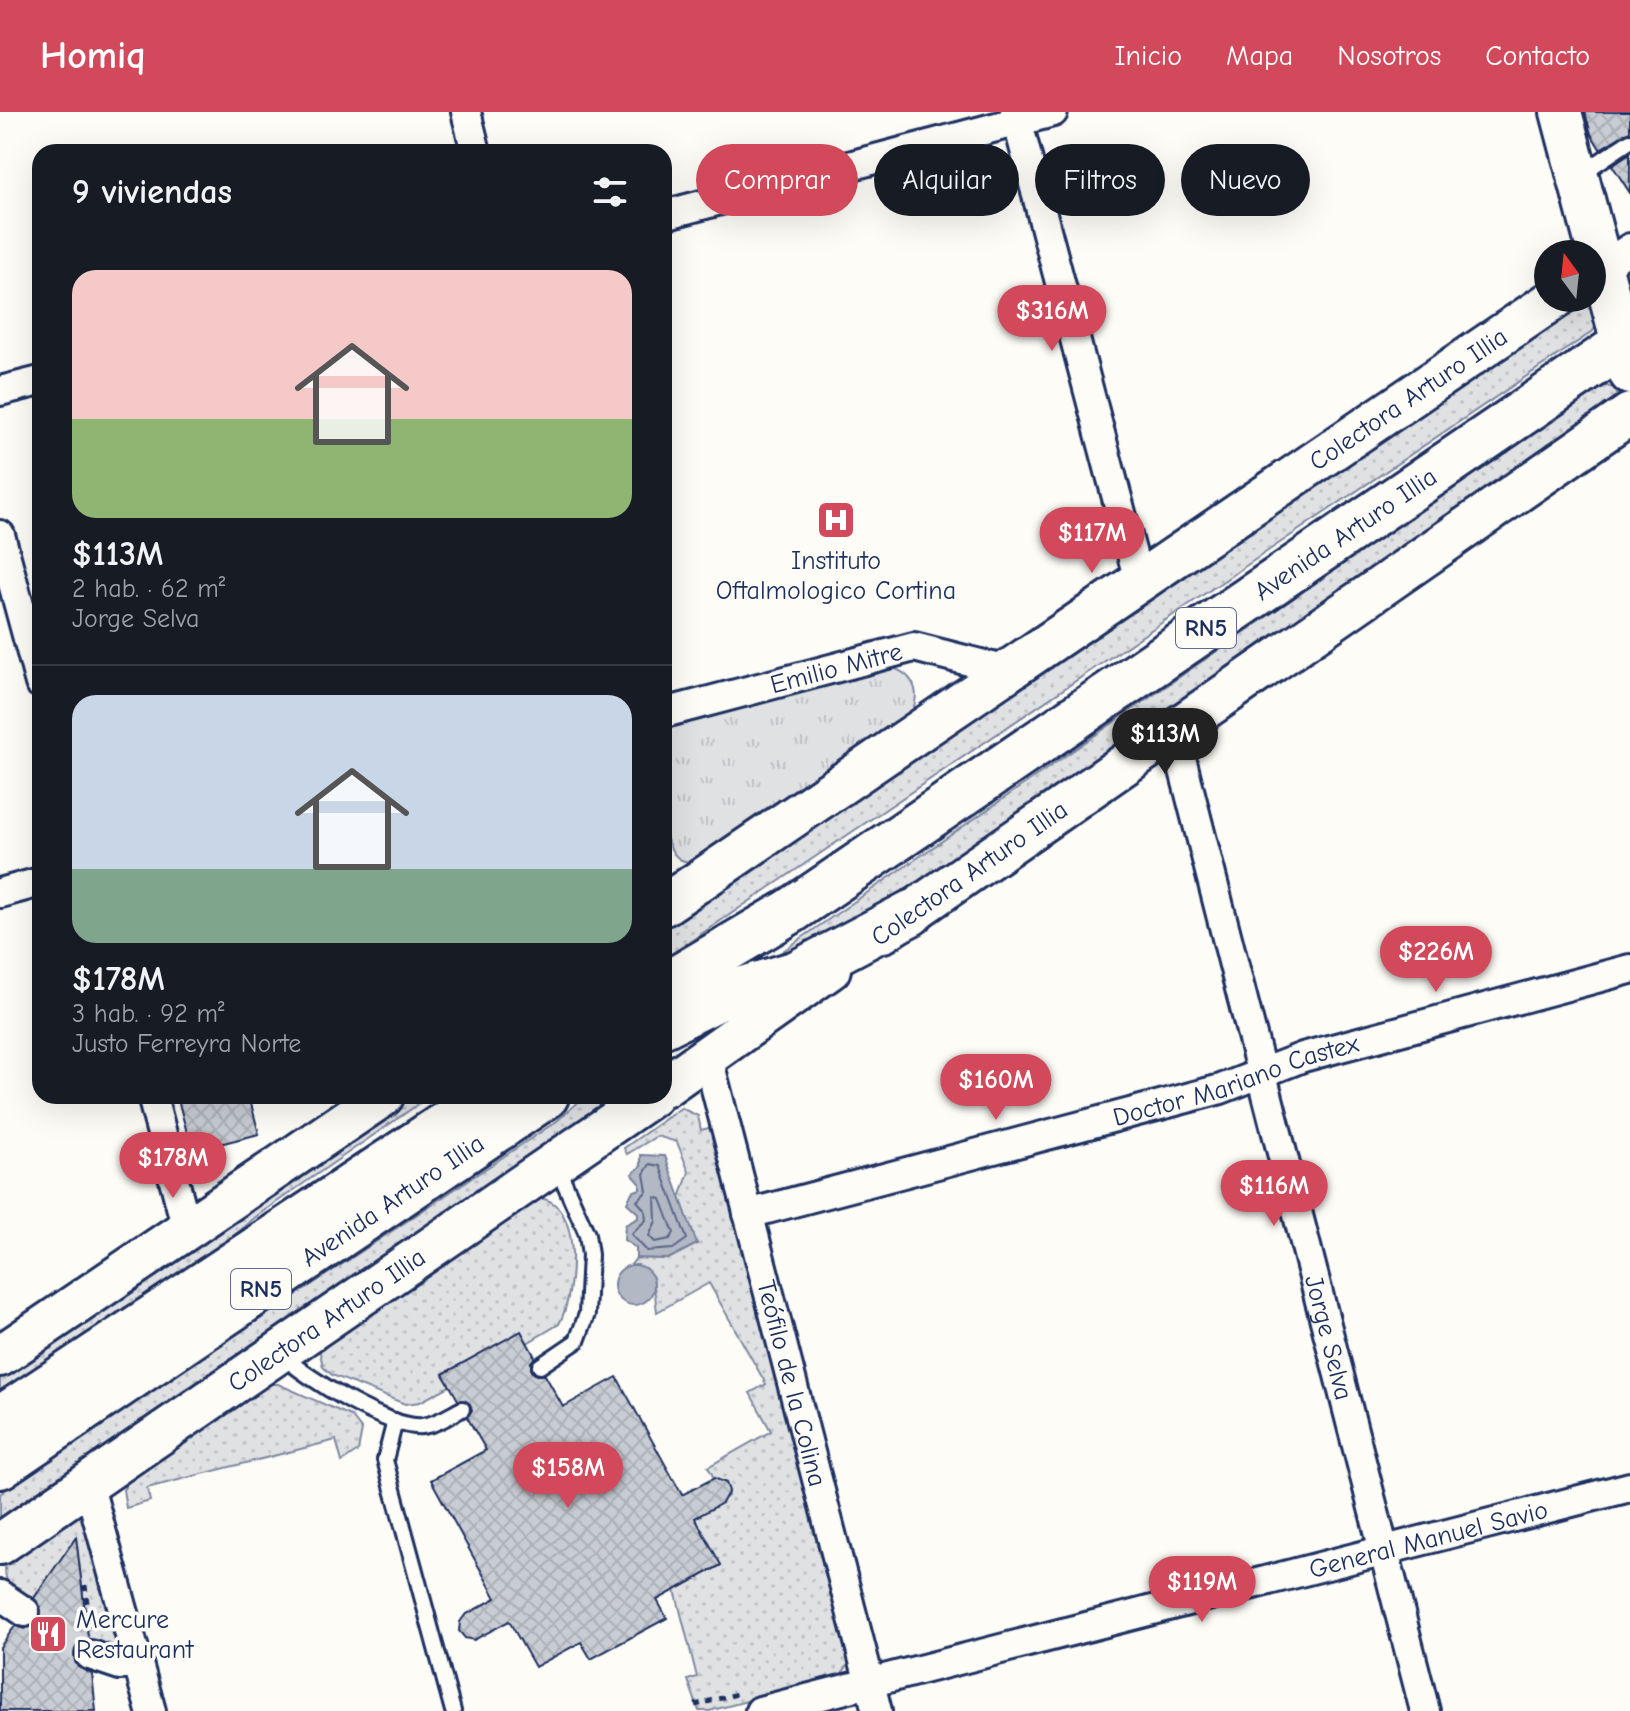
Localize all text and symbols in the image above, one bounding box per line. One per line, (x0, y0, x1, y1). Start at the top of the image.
text: Homiq (40, 34, 146, 78)
text: Inicio (1115, 40, 1182, 72)
text: Mapa (1226, 40, 1293, 72)
text: Nosotros (1337, 40, 1441, 72)
text: Contacto (1485, 40, 1590, 72)
chip: Comprar (696, 144, 858, 216)
chip: Alquilar (874, 144, 1019, 216)
chip: Filtros (1035, 144, 1165, 216)
chip: Nuevo (1181, 144, 1310, 216)
icon: filters (588, 170, 632, 214)
text: 9 viviendas (72, 172, 232, 212)
north arrow (1534, 240, 1606, 312)
map controls (1534, 240, 1606, 312)
pin: $316M (996, 285, 1108, 353)
text: $316M (1015, 296, 1089, 326)
icon: home (280, 322, 424, 466)
street label: Colectora Arturo Illia (1304, 322, 1513, 477)
street label: Avenida Arturo Illia (1249, 462, 1443, 607)
hospital icon: Instituto Oftalmologico Cortina (815, 499, 857, 541)
pin: $117M (1036, 507, 1148, 575)
text: $117M (1058, 518, 1126, 548)
text: $113M (72, 534, 163, 574)
place label: Instituto Oftalmologico Cortina (716, 546, 956, 606)
text: 2 hab. · 62 m² (72, 574, 225, 604)
text: Jorge Selva (72, 604, 200, 634)
road number: RN5 (1176, 608, 1236, 648)
street label: Emilio Mitre (767, 637, 906, 700)
pin: $113M (1109, 708, 1221, 776)
text: $113M (1130, 719, 1200, 749)
icon: home (280, 747, 424, 891)
street label: Colectora Arturo Illia (866, 795, 1073, 953)
pin: $226M (1380, 926, 1492, 994)
text: $226M (1398, 937, 1474, 967)
text: $178M (72, 959, 165, 999)
text: 3 hab. · 92 m² (72, 999, 224, 1029)
text: Justo Ferreyra Norte (72, 1029, 301, 1059)
street label: Doctor Mariano Castex (1110, 1029, 1363, 1133)
pin: $160M (940, 1054, 1052, 1122)
text: $160M (958, 1065, 1034, 1095)
street label: Avenida Arturo Illia (296, 1128, 490, 1273)
pin: $178M (117, 1132, 229, 1200)
text: $178M (137, 1143, 209, 1173)
pin: $116M (1218, 1160, 1330, 1228)
text: $116M (1239, 1171, 1309, 1201)
street label: Colectora Arturo Illia (222, 1242, 431, 1399)
road number: RN5 (231, 1269, 291, 1309)
street label: Jorge Selva (1298, 1272, 1359, 1403)
street label: Teófilo de la Colina (750, 1277, 832, 1490)
pin: $158M (512, 1442, 624, 1510)
text: $158M (531, 1453, 605, 1483)
street label: General Manuel Savio (1306, 1495, 1551, 1585)
pin: $119M (1146, 1556, 1258, 1624)
text: $119M (1167, 1567, 1237, 1597)
place label: Mercure Restaurant (76, 1605, 195, 1665)
restaurant icon: Mercure Restaurant (27, 1613, 69, 1655)

